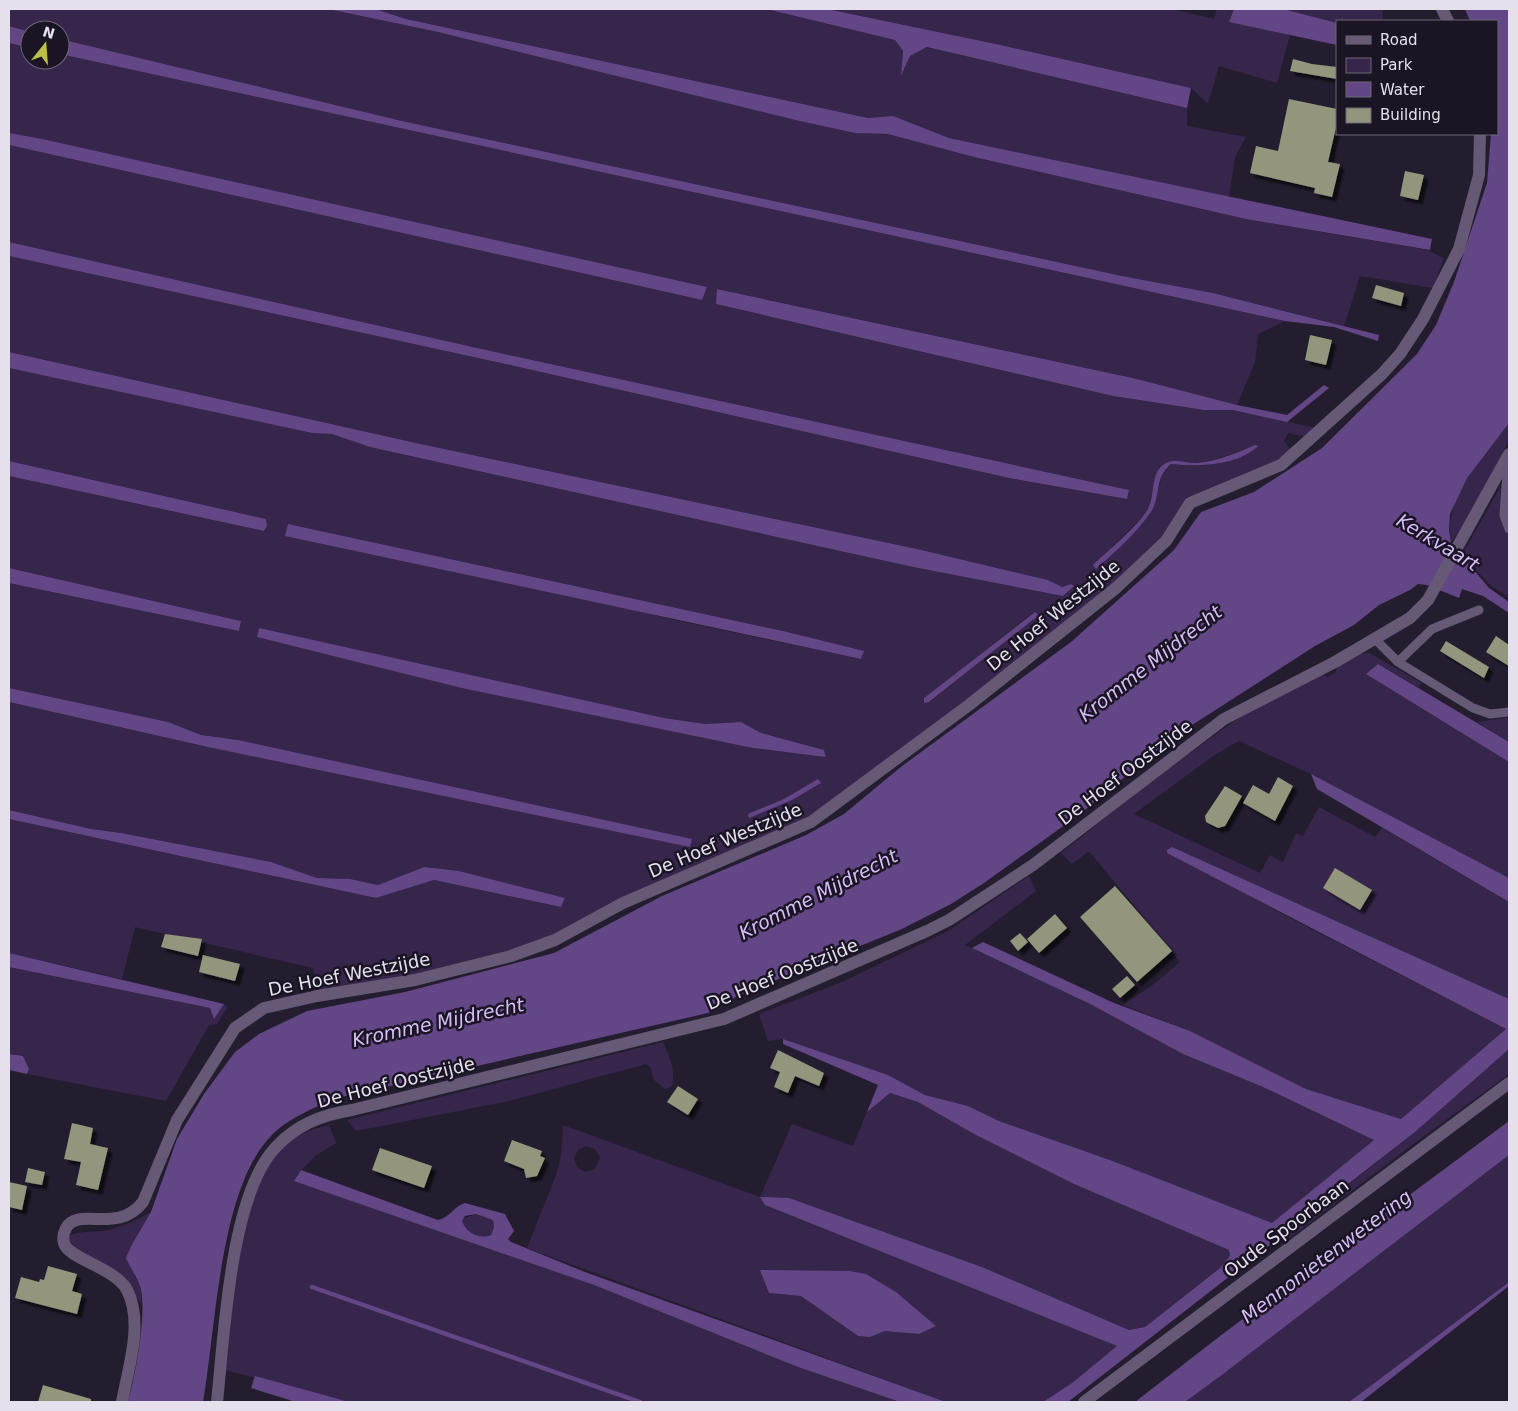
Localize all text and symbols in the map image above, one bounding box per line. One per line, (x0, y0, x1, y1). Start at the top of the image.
north arrow (20, 20, 70, 70)
legend (1336, 20, 1498, 135)
text: N (41, 23, 57, 42)
text: Road (1380, 31, 1418, 49)
text: Park (1380, 56, 1413, 74)
text: Water (1380, 81, 1425, 99)
text: Building (1380, 106, 1441, 124)
water label: Kerkvaart (1393, 509, 1484, 576)
street label: De Hoef Westzijde (982, 555, 1124, 675)
water label: Kromme Mijdrecht (1074, 599, 1227, 726)
street label: De Hoef Oostzijde (1054, 715, 1196, 829)
street label: De Hoef Westzijde (645, 798, 805, 882)
water label: Kromme Mijdrecht (735, 844, 902, 944)
street label: De Hoef Oostzijde (703, 934, 861, 1014)
street label: De Hoef Westzijde (266, 948, 432, 1000)
water label: Kromme Mijdrecht (350, 993, 527, 1051)
street label: De Hoef Oostzijde (315, 1052, 477, 1112)
street label: Oude Spoorbaan (1219, 1174, 1353, 1282)
water label: Mennonietenwetering (1237, 1185, 1415, 1327)

